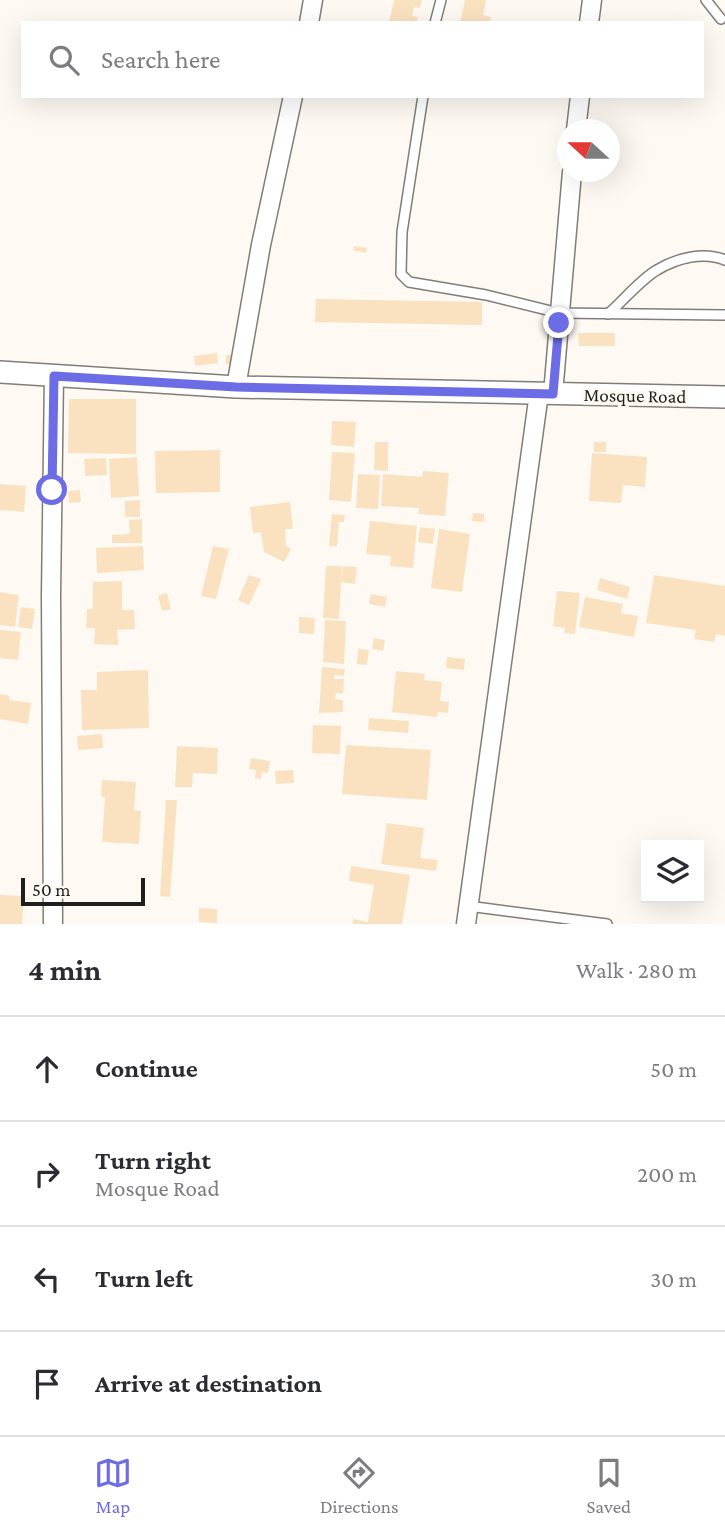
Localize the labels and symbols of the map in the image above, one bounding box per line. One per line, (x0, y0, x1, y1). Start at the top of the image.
north arrow (557, 119, 620, 182)
route end (543, 307, 574, 338)
street label: Mosque Road (583, 384, 687, 407)
route start (36, 474, 67, 505)
scale bar (21, 875, 145, 907)

